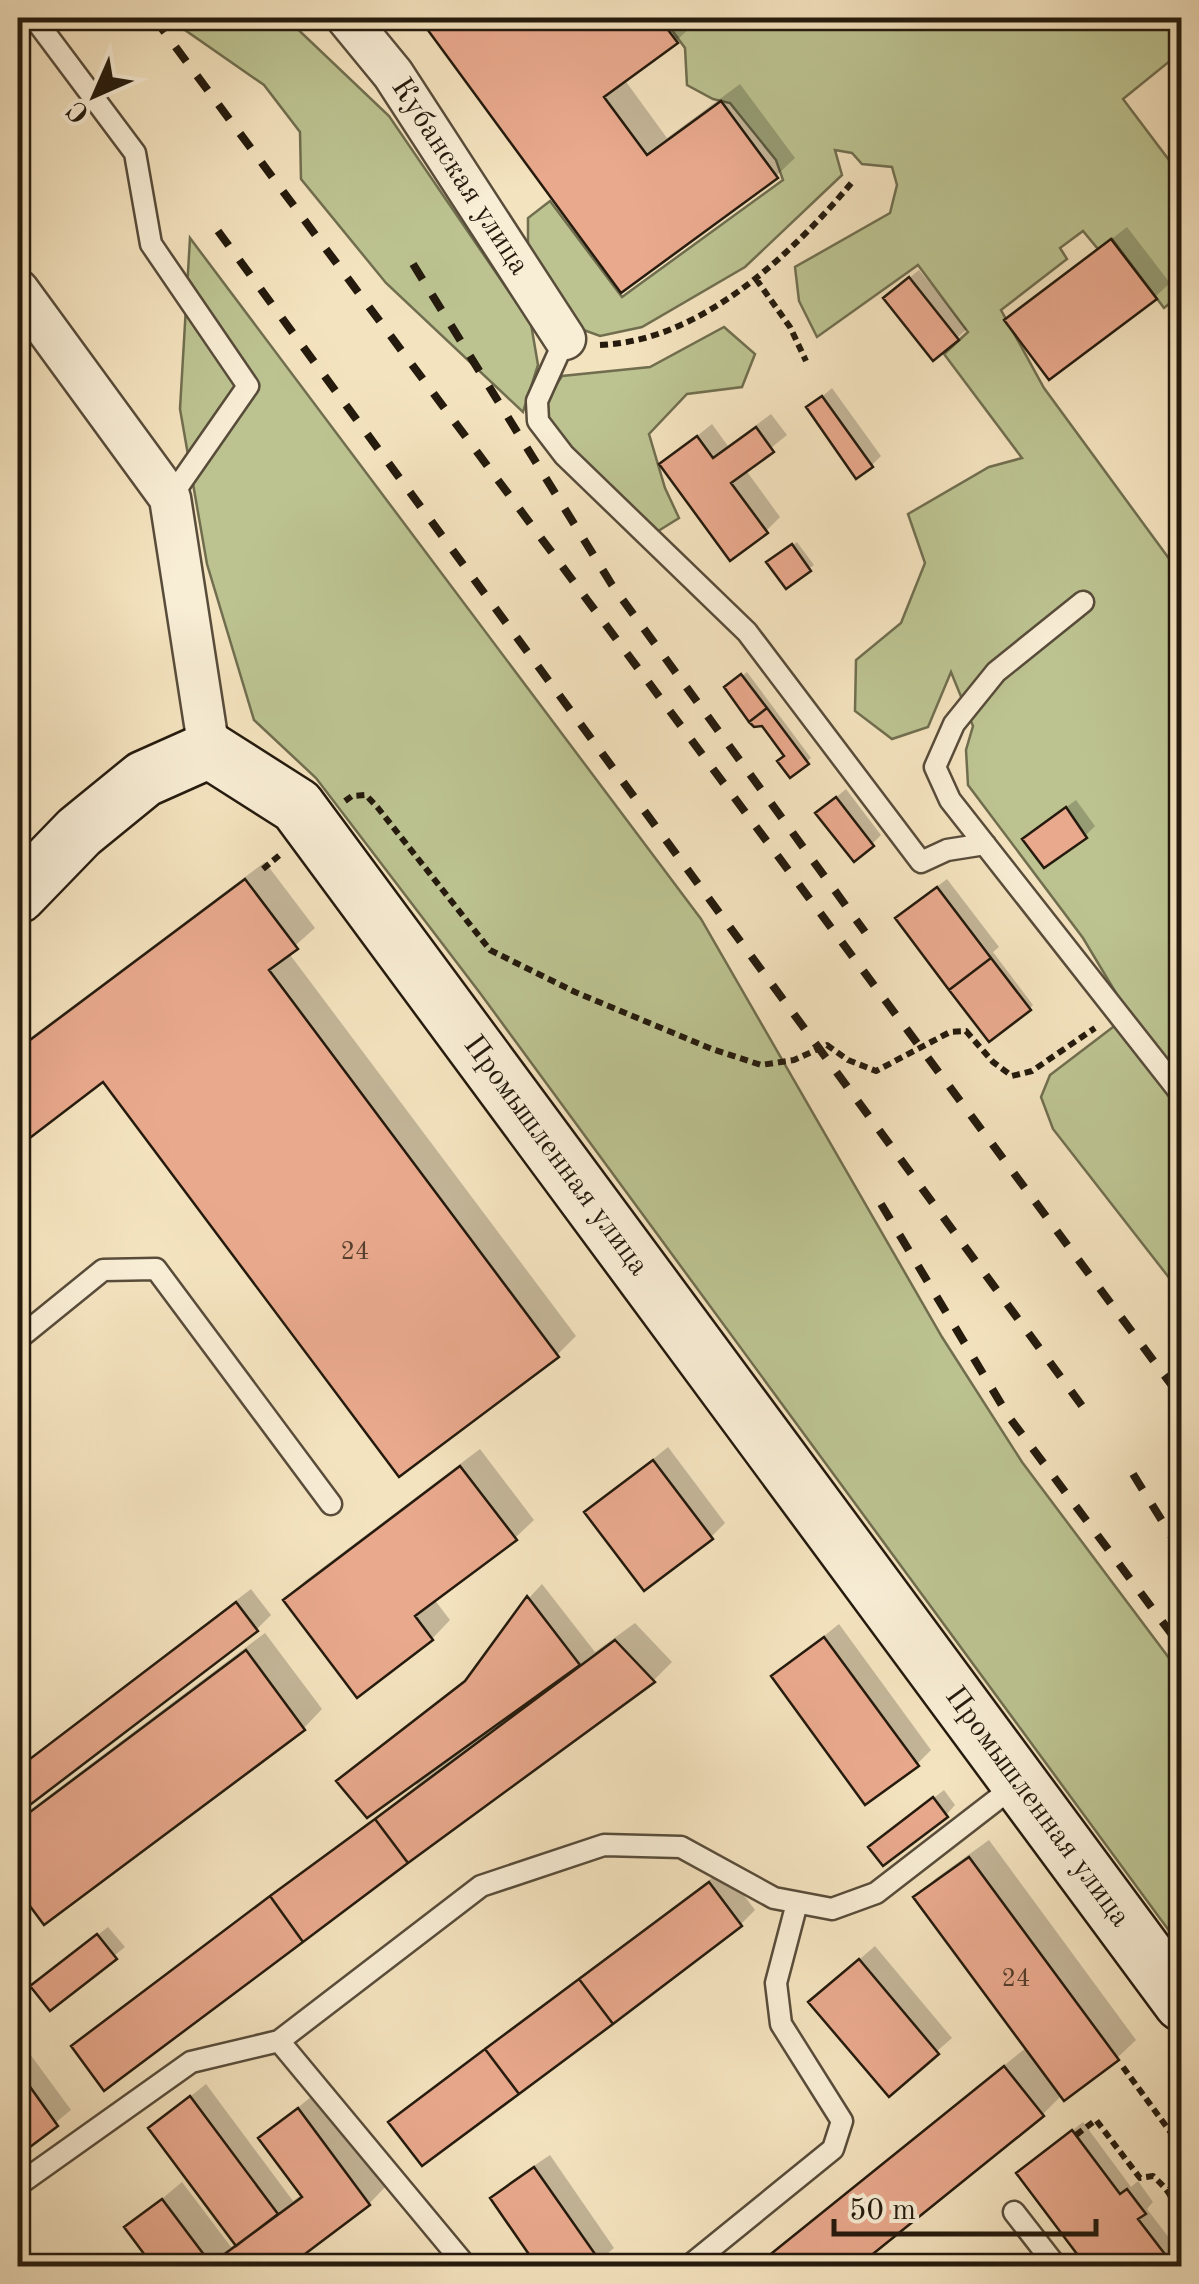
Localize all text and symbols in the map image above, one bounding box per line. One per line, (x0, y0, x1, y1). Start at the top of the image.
north arrow (45, 45, 145, 145)
street label: Кубанская улица (385, 73, 534, 281)
text: С (62, 94, 96, 128)
street label: Промышленная улица (457, 1030, 654, 1281)
house number: 24 (340, 1240, 370, 1265)
street label: Промышленная улица (939, 1682, 1135, 1933)
house number: 24 (1001, 1967, 1031, 1992)
scale bar (834, 2174, 1096, 2236)
text: 50 m (849, 2196, 916, 2226)

